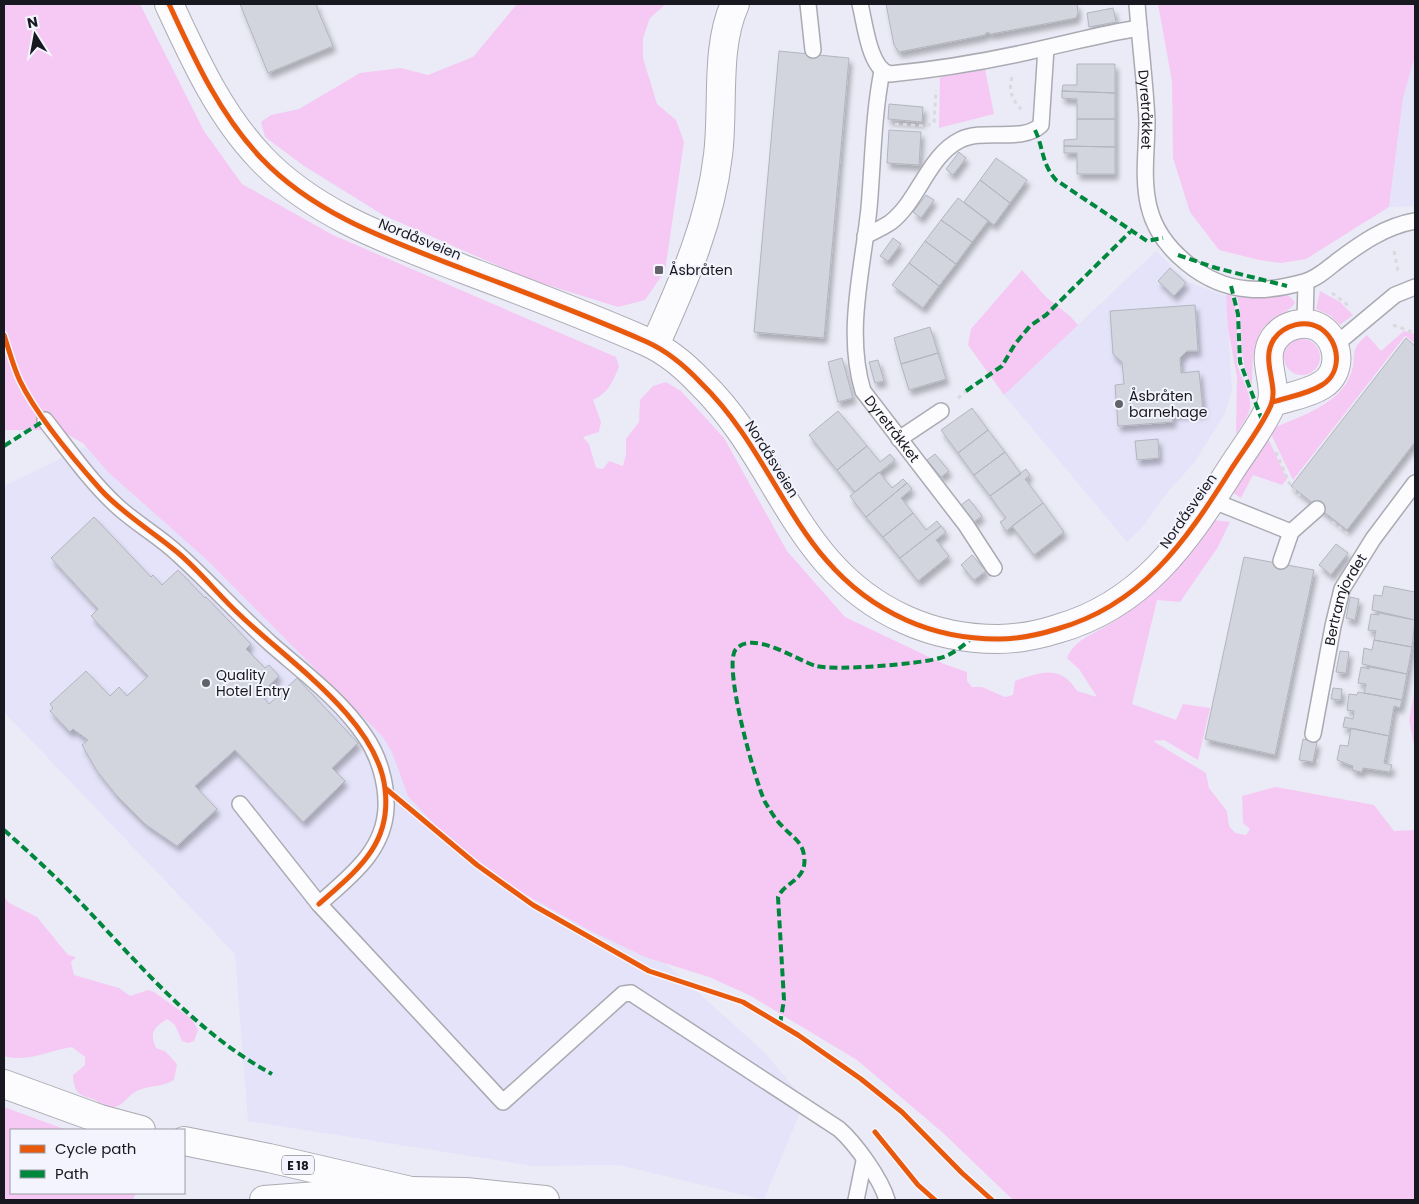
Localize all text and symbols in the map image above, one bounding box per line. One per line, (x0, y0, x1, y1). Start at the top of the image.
north arrow (10, 10, 60, 60)
text: N (25, 11, 40, 33)
street label: Dyretråkket (1133, 69, 1157, 150)
street label: Nordåsveien (376, 213, 464, 265)
place label: Åsbråten (669, 260, 733, 280)
marker: Åsbråten (653, 264, 665, 276)
place label: Åsbråten barnehage (1129, 386, 1208, 422)
street label: Dyretråkket (860, 391, 924, 467)
marker: Åsbråten barnehage (1113, 398, 1125, 410)
street label: Nordåsveien (740, 416, 804, 502)
street label: Nordåsveien (1155, 469, 1221, 553)
street label: Bertramjordet (1320, 550, 1372, 647)
place label: Quality Hotel Entry (216, 665, 290, 701)
marker: Quality Hotel Entry (200, 677, 212, 689)
legend (10, 1129, 185, 1194)
text: Cycle path (55, 1138, 136, 1159)
road number: E 18 (282, 1156, 314, 1174)
text: Path (55, 1163, 89, 1184)

